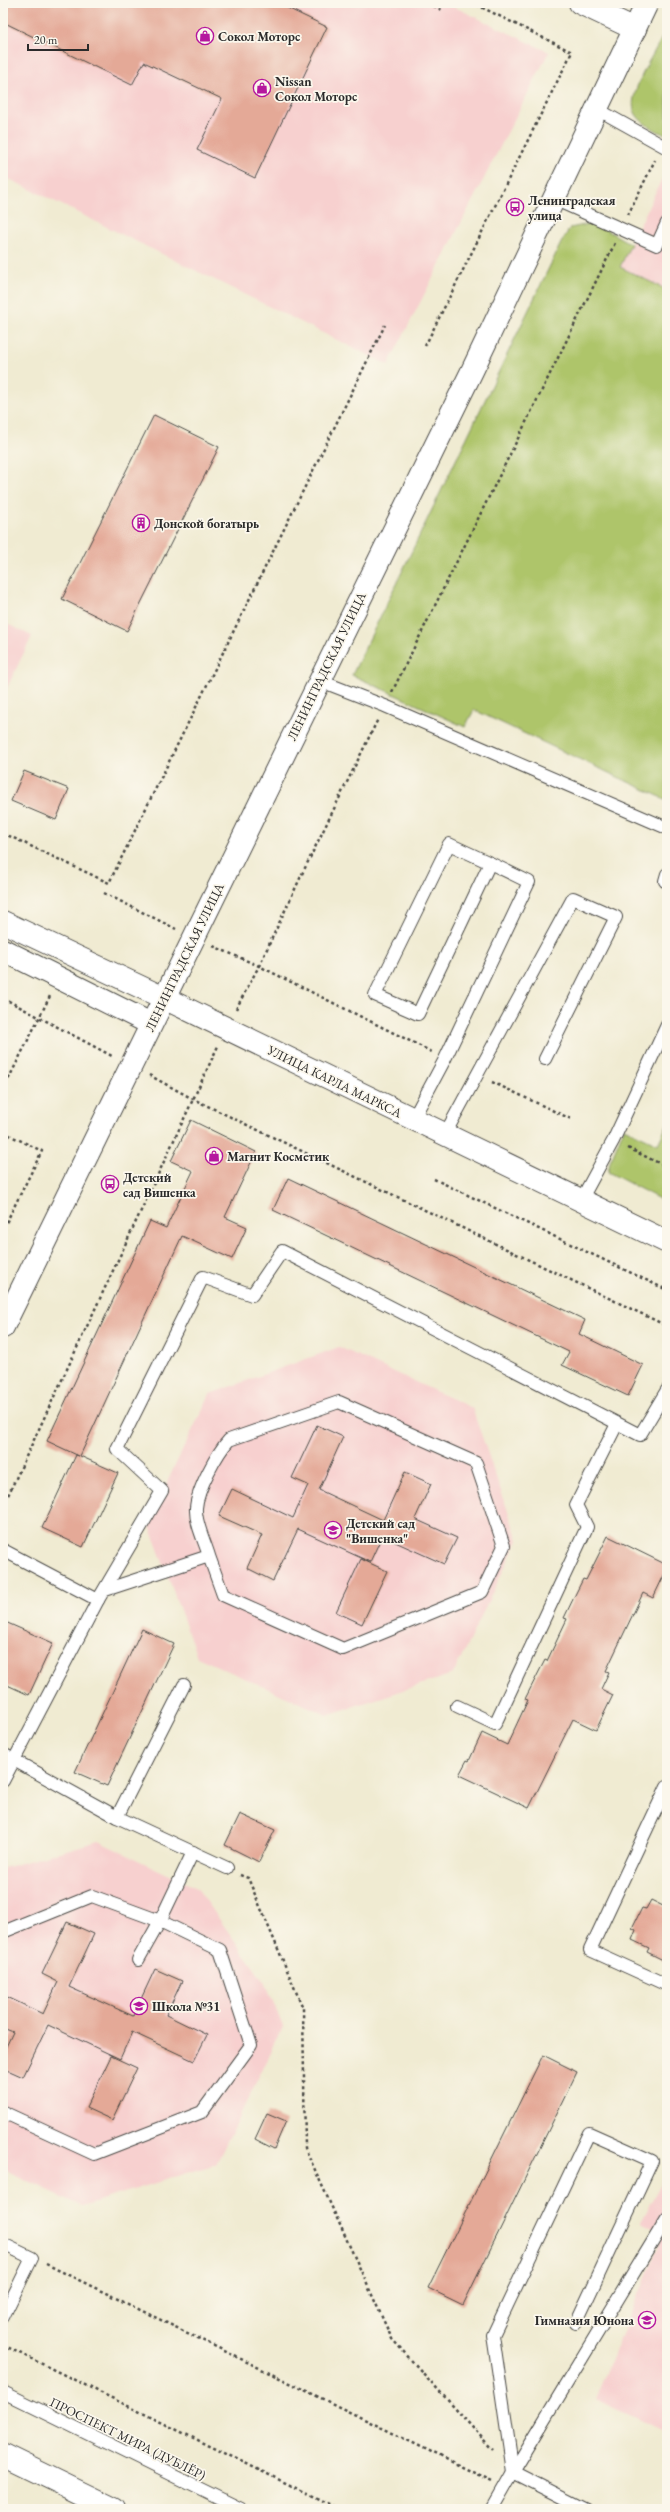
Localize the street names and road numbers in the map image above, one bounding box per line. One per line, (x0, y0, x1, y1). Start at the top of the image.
street label: ЛЕНИНГРАДСКАЯ УЛИЦА (283, 588, 370, 743)
street label: ЛЕНИНГРАДСКАЯ УЛИЦА (141, 879, 228, 1034)
street label: УЛИЦА КАРЛА МАРКСА (264, 1041, 406, 1122)
street label: ПРОСПЕКТ МИРА (ДУБЛЁР) (47, 2393, 209, 2484)

